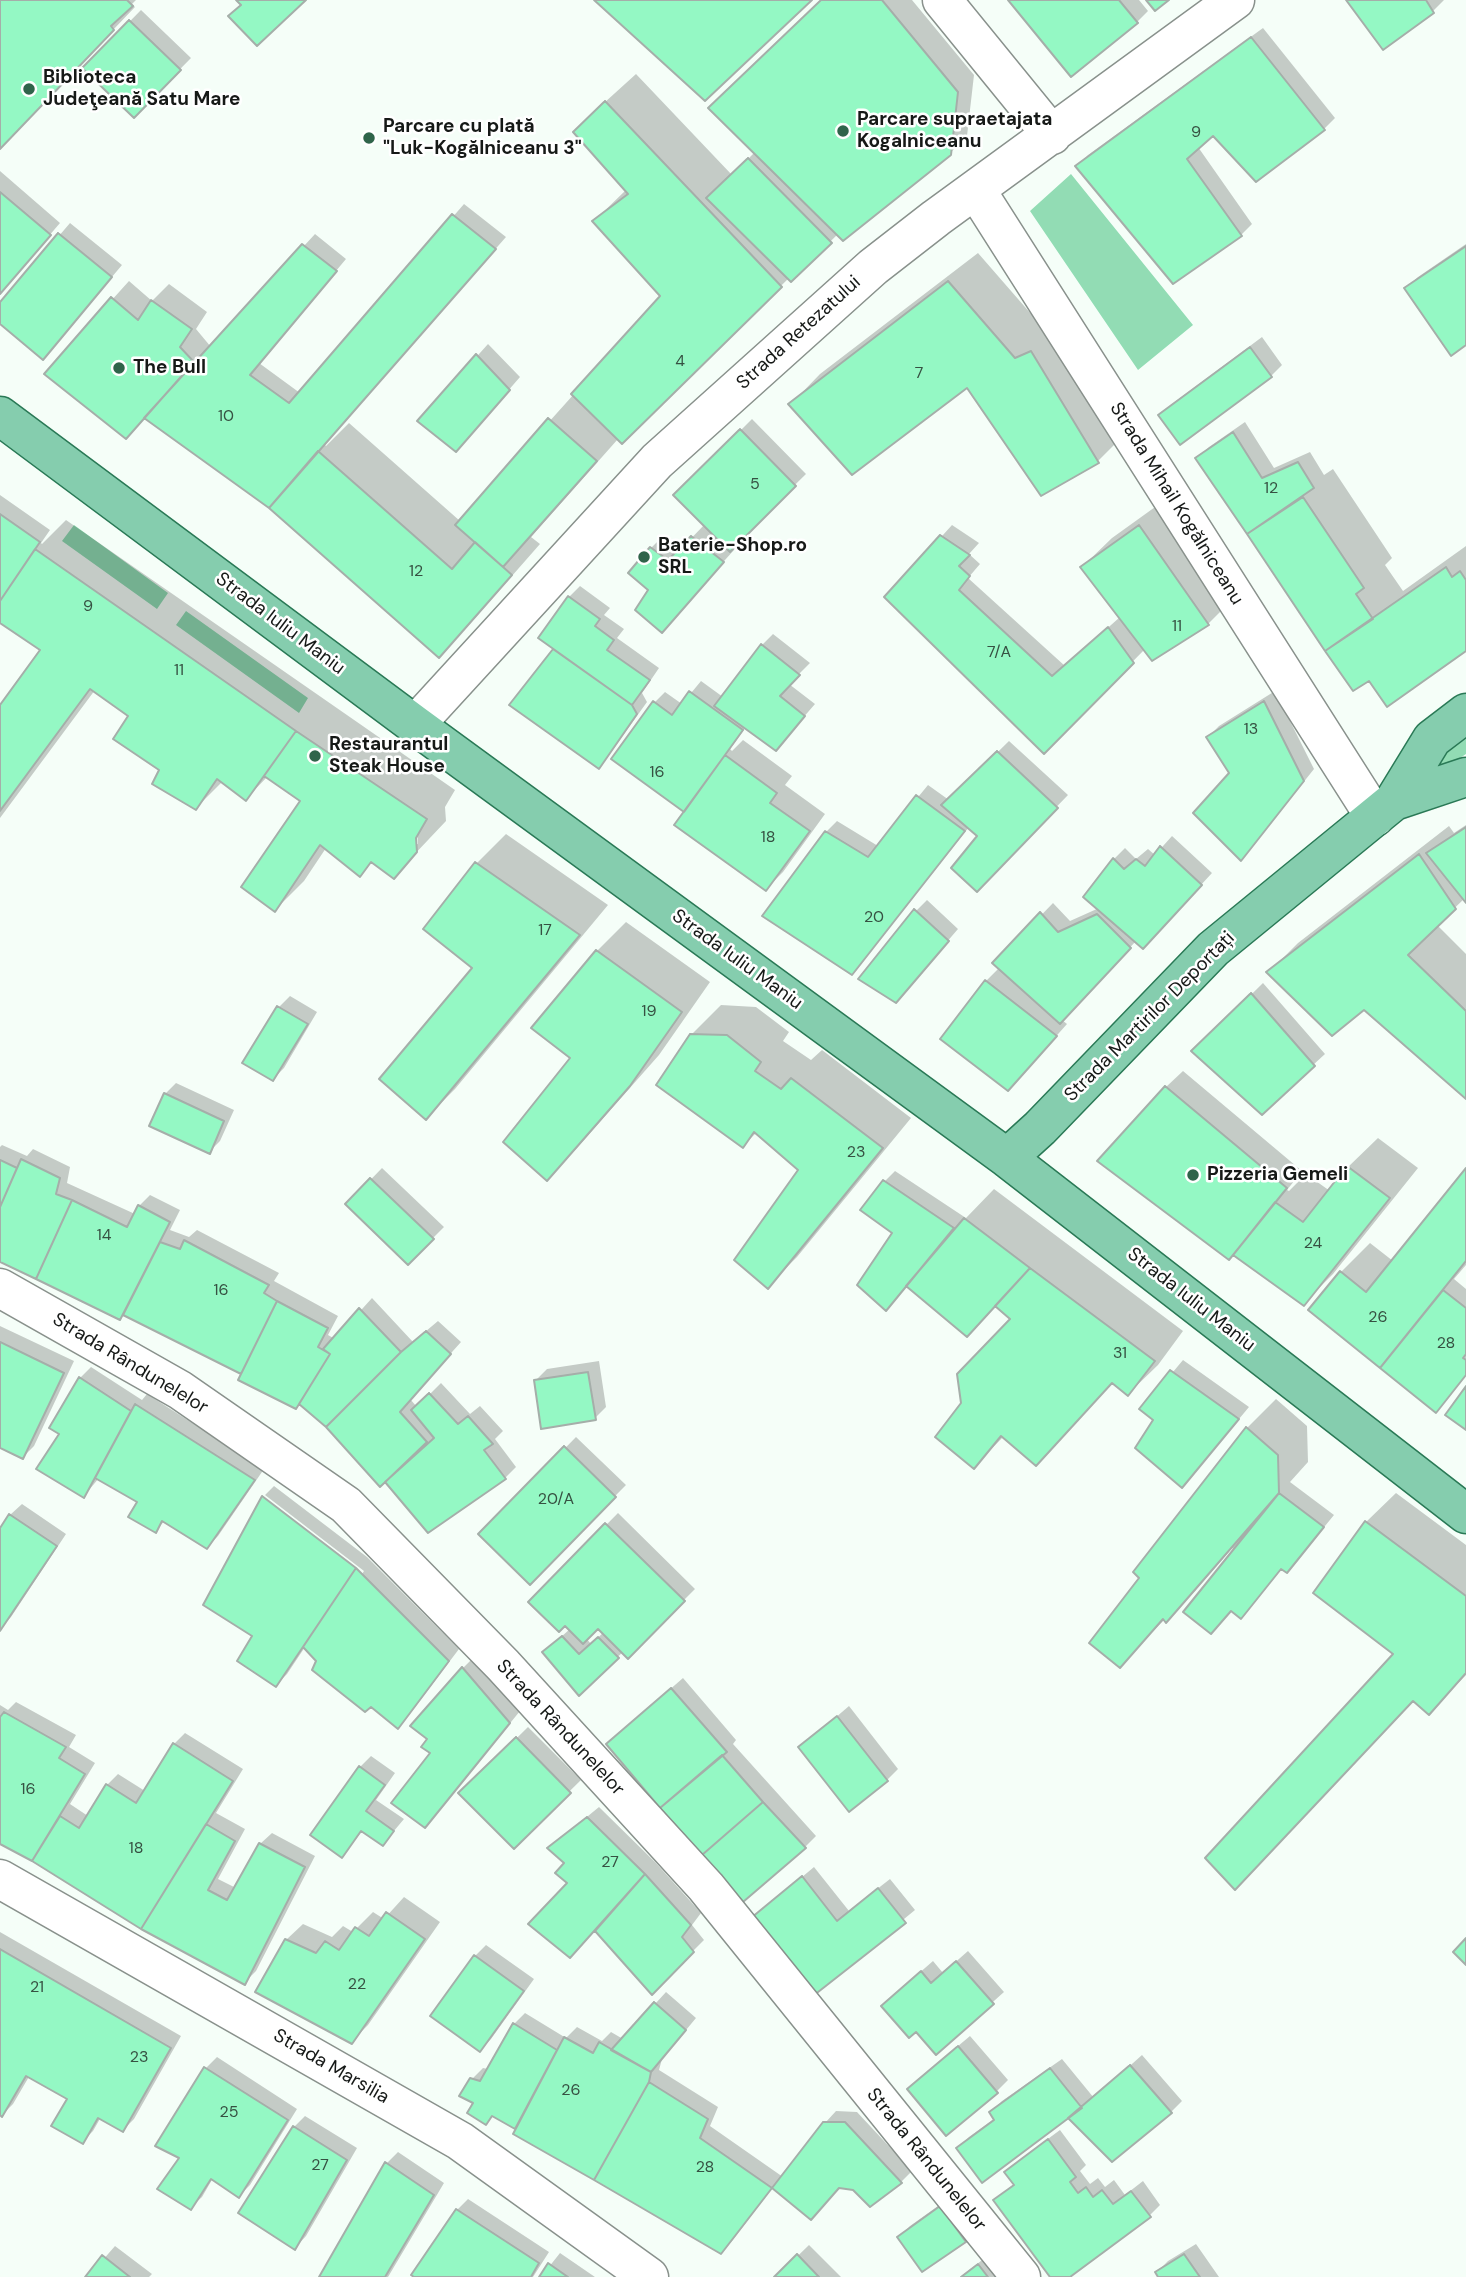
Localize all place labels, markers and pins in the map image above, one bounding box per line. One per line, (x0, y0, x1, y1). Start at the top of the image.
place label: Biblioteca Judeţeană Satu Mare (43, 67, 241, 111)
marker: Biblioteca Judeţeană Satu Mare (21, 81, 37, 97)
place label: Parcare supraetajata Kogalniceanu (857, 109, 1052, 153)
place label: Parcare cu plată "Luk-Kogălniceanu 3" (383, 116, 582, 160)
marker: Parcare supraetajata Kogalniceanu (835, 123, 851, 139)
marker: Parcare cu plată "Luk-Kogălniceanu 3" (361, 130, 377, 146)
place label: The Bull (133, 357, 206, 379)
marker: The Bull (111, 360, 127, 376)
place label: Baterie-Shop.ro SRL (658, 535, 807, 579)
marker: Baterie-Shop.ro SRL (636, 549, 652, 565)
place label: Restaurantul Steak House (329, 734, 448, 778)
marker: Restaurantul Steak House (307, 748, 323, 764)
place label: Pizzeria Gemeli (1207, 1164, 1348, 1186)
marker: Pizzeria Gemeli (1185, 1167, 1201, 1183)

